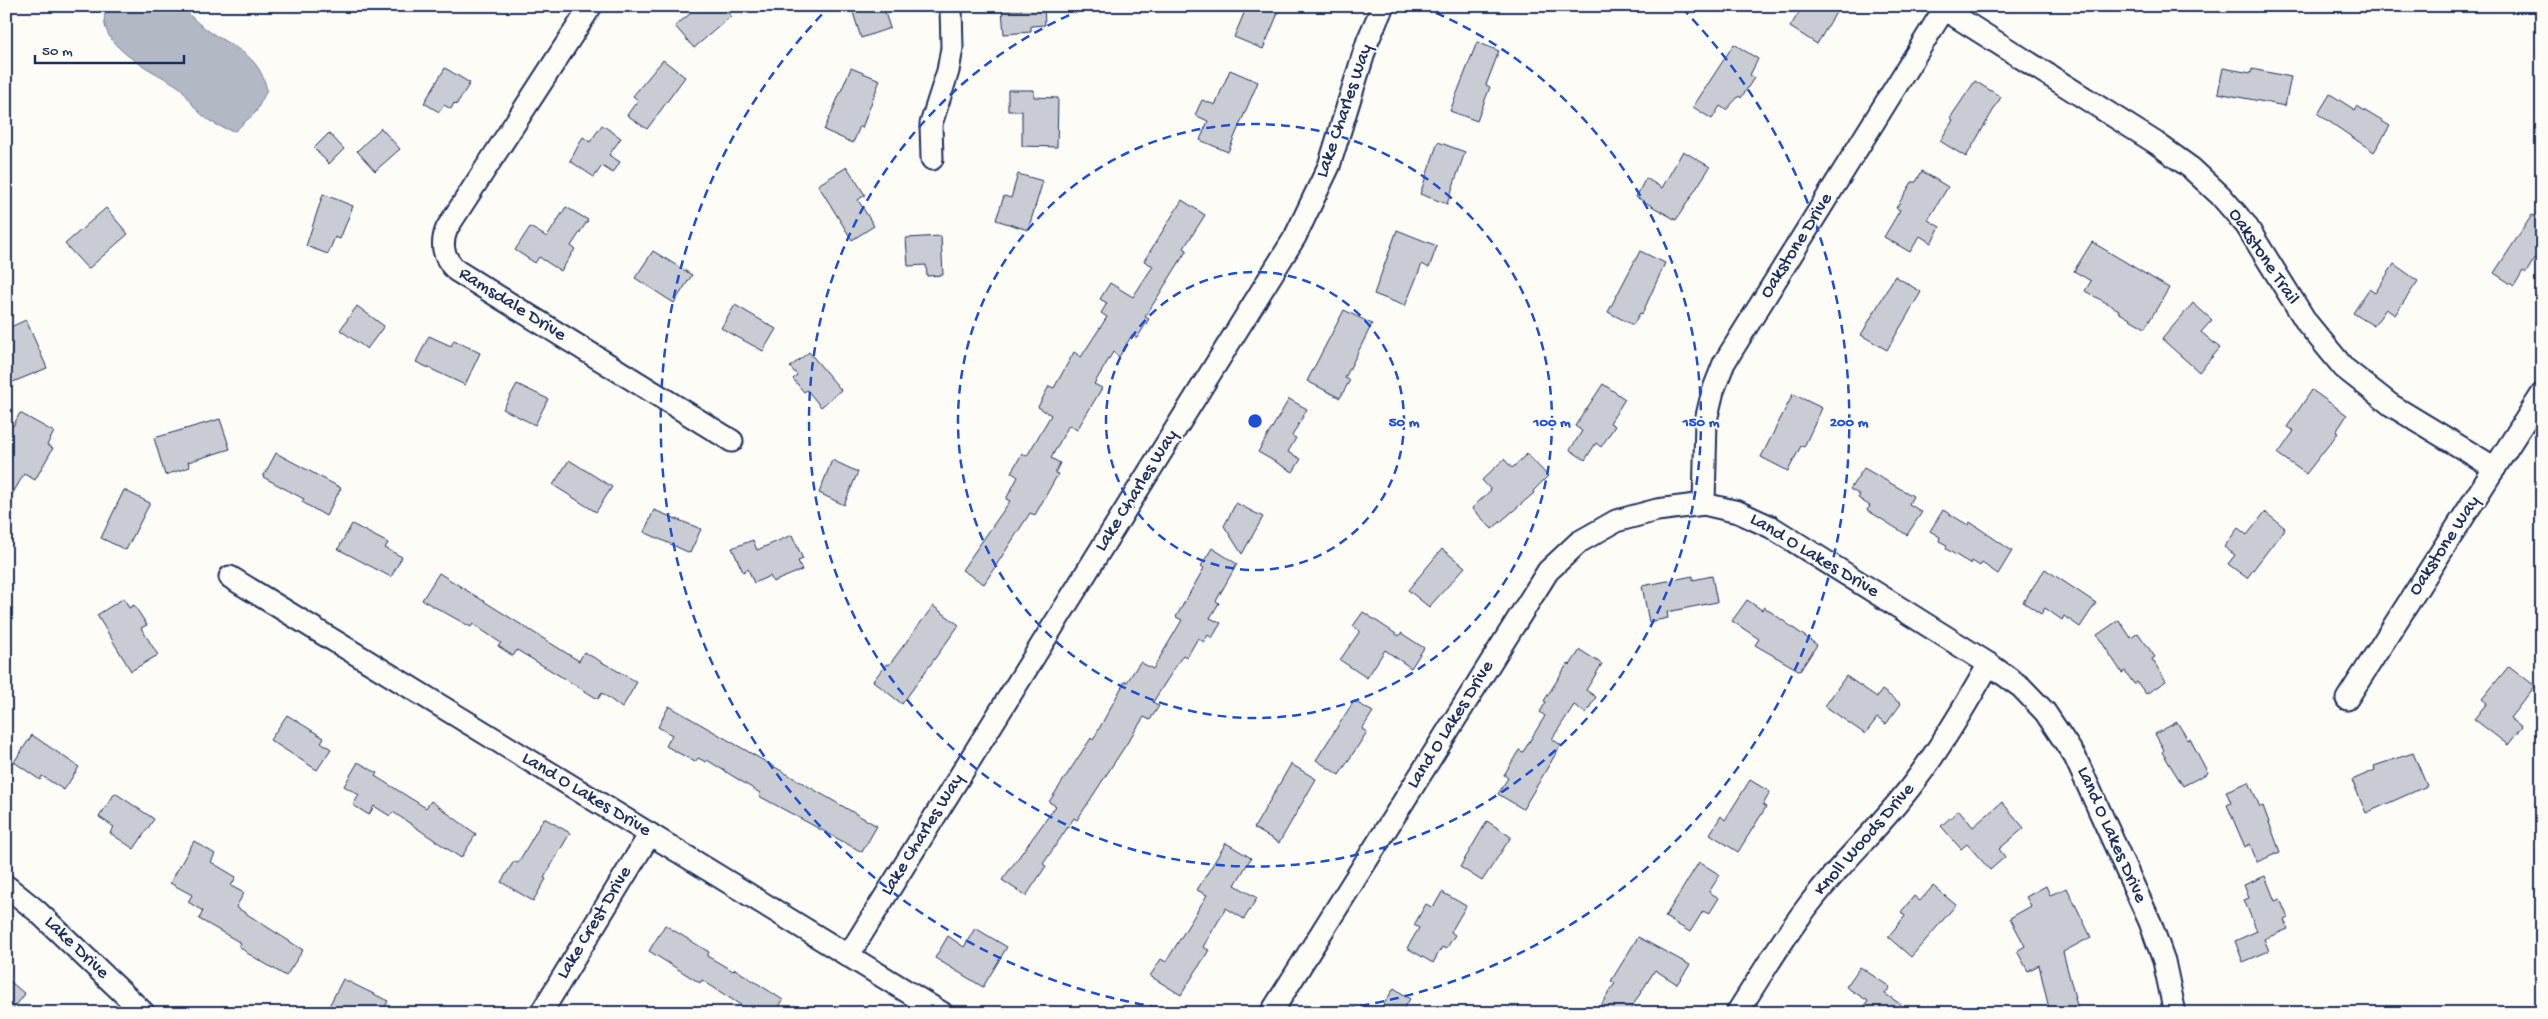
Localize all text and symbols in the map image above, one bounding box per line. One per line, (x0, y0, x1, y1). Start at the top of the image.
scale bar (35, 32, 184, 64)
street label: Lake Charles Way (1311, 41, 1379, 181)
text: 50 m (42, 43, 73, 61)
street label: Oakstone Drive (1755, 189, 1839, 303)
street label: Oakstone Trail (2222, 204, 2304, 310)
street label: Ramsdale Drive (454, 263, 570, 347)
centre of rings (1246, 412, 1264, 430)
text: 50 m (1389, 414, 1420, 432)
text: 100 m (1532, 414, 1571, 432)
text: 150 m (1682, 414, 1720, 432)
text: 200 m (1830, 414, 1869, 432)
street label: Lake Charles Way (1090, 425, 1184, 556)
street label: Oakstone Way (2404, 491, 2486, 600)
street label: Land O Lakes Drive (1745, 508, 1883, 604)
street label: Land O Lakes Drive (1402, 656, 1500, 793)
street label: Land O Lakes Drive (517, 747, 655, 843)
street label: Land O Lakes Drive (2071, 763, 2151, 907)
street label: Lake Charles Way (876, 769, 970, 900)
street label: Knoll Woods Drive (1810, 779, 1920, 901)
street label: Lake Crest Drive (552, 862, 638, 984)
street label: Lake Drive (39, 911, 114, 985)

